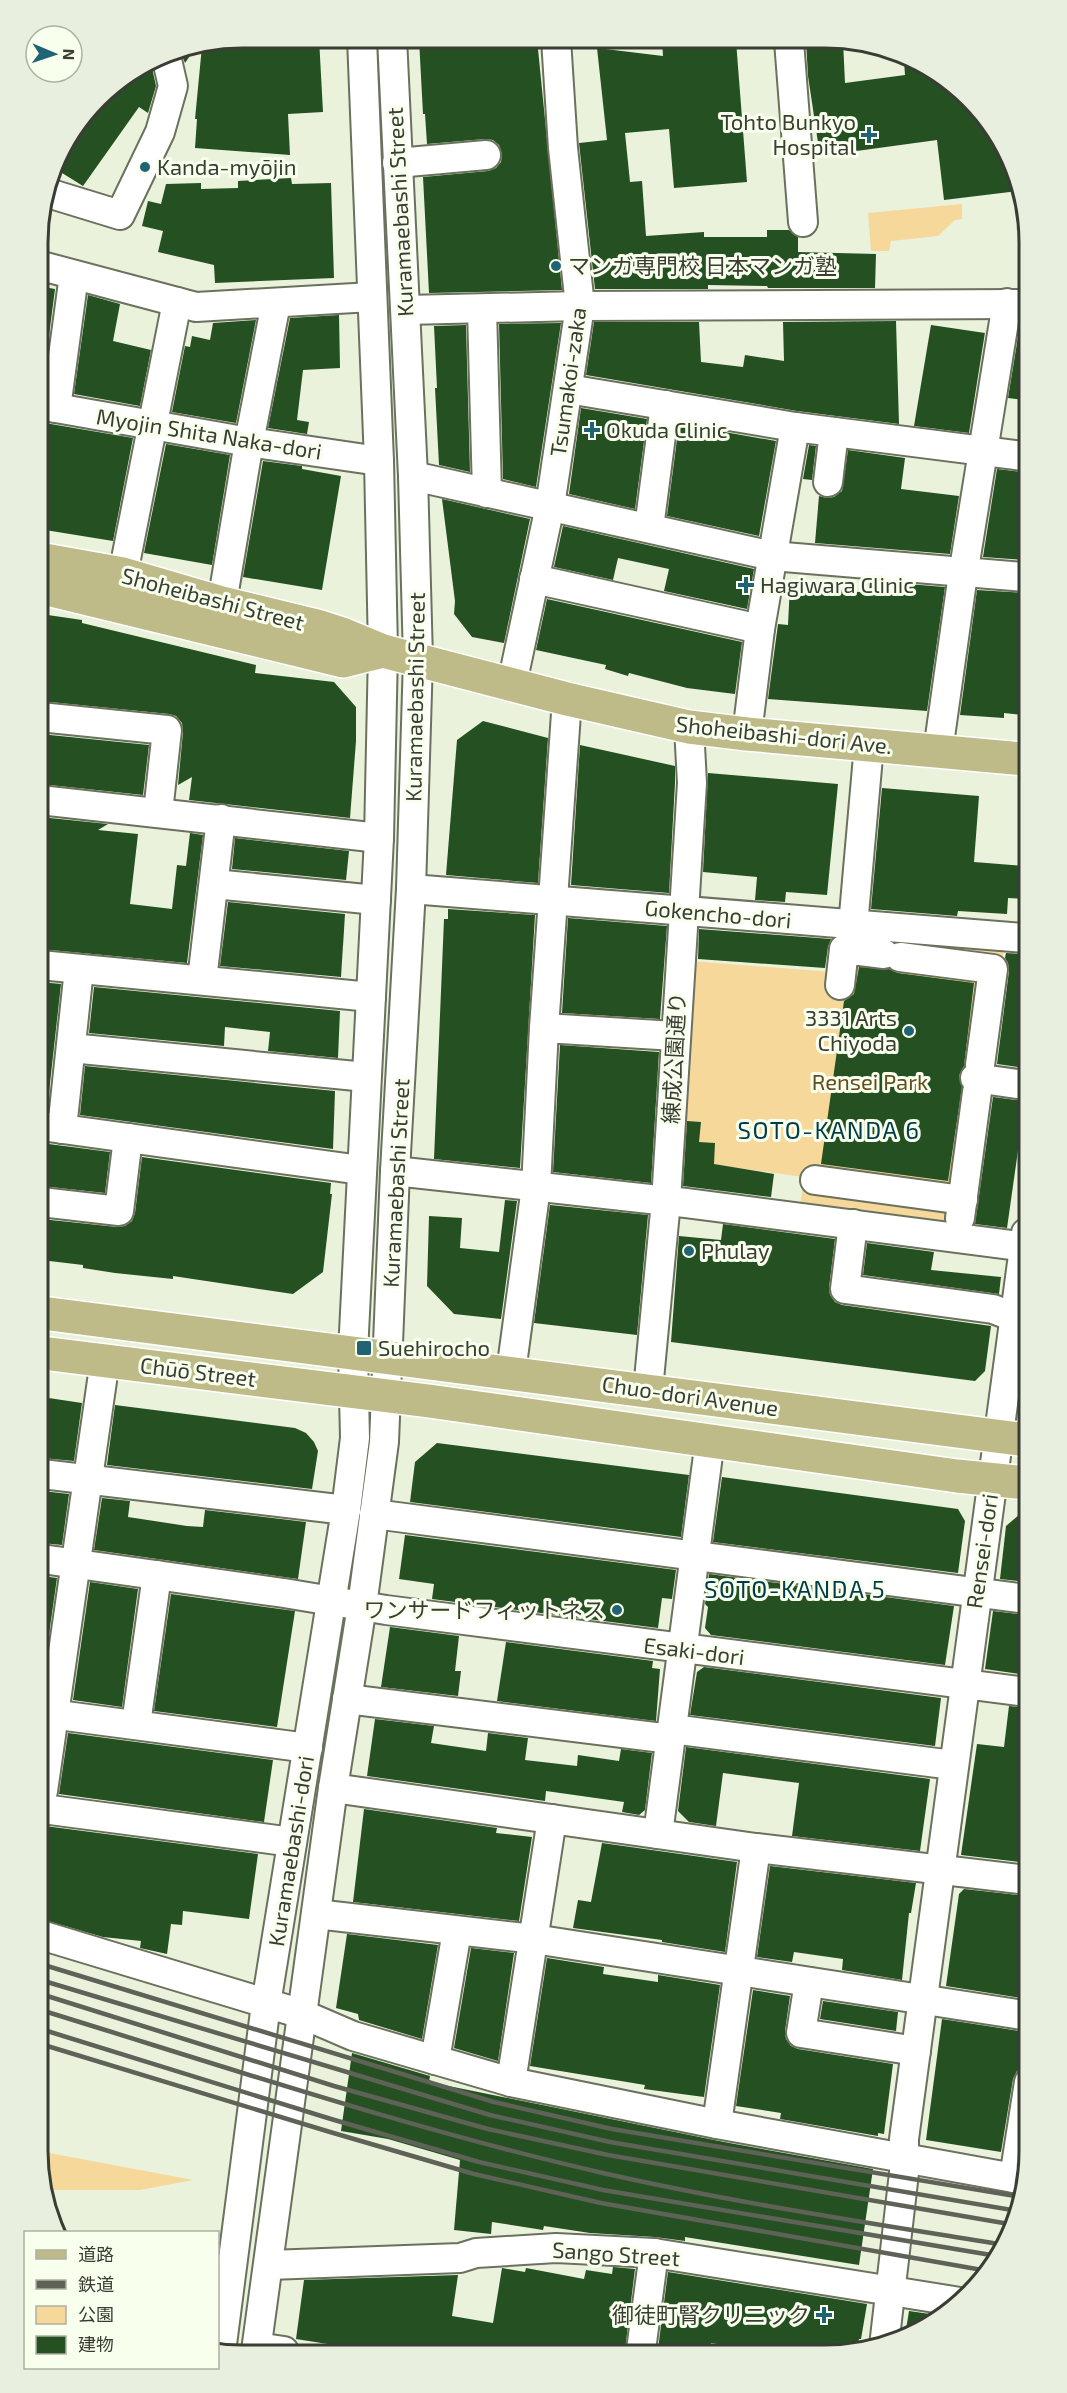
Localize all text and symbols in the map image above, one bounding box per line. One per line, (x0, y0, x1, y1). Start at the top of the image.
north arrow (24, 24, 84, 84)
text: N (60, 48, 79, 61)
street label: Kuramaebashi Street (381, 107, 417, 317)
place label: Tohto Bunkyo Hospital (720, 108, 856, 159)
marker: Tohto Bunkyo Hospital (860, 126, 878, 144)
place label: Kanda-myōjin (157, 153, 296, 180)
marker: Kanda-myōjin (138, 160, 152, 174)
place label: マンガ専門校 日本マンガ塾 (568, 252, 837, 278)
marker: マンガ専門校 日本マンガ塾 (549, 259, 563, 273)
street label: Tsumakoi-zaka (544, 306, 590, 458)
street label: Myojin Shita Naka-dori (94, 402, 324, 465)
place label: Okuda Clinic (606, 416, 728, 442)
marker: Okuda Clinic (583, 421, 601, 439)
street label: Shoheibashi Street (119, 561, 307, 635)
place label: Hagiwara Clinic (760, 571, 914, 597)
marker: Hagiwara Clinic (737, 576, 755, 594)
street label: Kuramaebashi Street (399, 592, 429, 802)
street label: Shoheibashi-dori Ave. (675, 710, 893, 758)
street label: Gokencho-dori (644, 894, 792, 932)
street label: 練成公園通り (657, 991, 689, 1125)
place label: 3331 Arts Chiyoda (805, 1004, 897, 1055)
marker: 3331 Arts Chiyoda (902, 1024, 916, 1038)
park label: Rensei Park (812, 1068, 928, 1094)
street label: Kuramaebashi Street (377, 1078, 413, 1288)
district label: SOTO-KANDA 6 (738, 1115, 920, 1144)
place label: Phulay (701, 1237, 770, 1263)
marker: Phulay (682, 1244, 696, 1258)
place label: Suehirocho (378, 1334, 490, 1360)
marker: Suehirocho (355, 1339, 373, 1357)
street label: Chūō Street (139, 1351, 257, 1391)
street label: Chuo-dori Avenue (600, 1370, 780, 1420)
street label: Rensei-dori (960, 1492, 1002, 1610)
district label: SOTO-KANDA 5 (704, 1574, 886, 1603)
place label: ワンサードフィットネス (363, 1596, 605, 1622)
marker: ワンサードフィットネス (610, 1603, 624, 1617)
street label: Esaki-dori (642, 1631, 746, 1669)
street label: Kuramaebashi-dori (262, 1754, 318, 1948)
legend (24, 2231, 219, 2369)
street label: Sango Street (551, 2236, 681, 2270)
text: 道路 (78, 2243, 114, 2265)
text: 鉄道 (78, 2273, 114, 2295)
place label: 御徒町腎クリニック (612, 2301, 810, 2327)
text: 公園 (78, 2303, 114, 2325)
marker: 御徒町腎クリニック (815, 2306, 833, 2324)
text: 建物 (78, 2333, 114, 2355)

